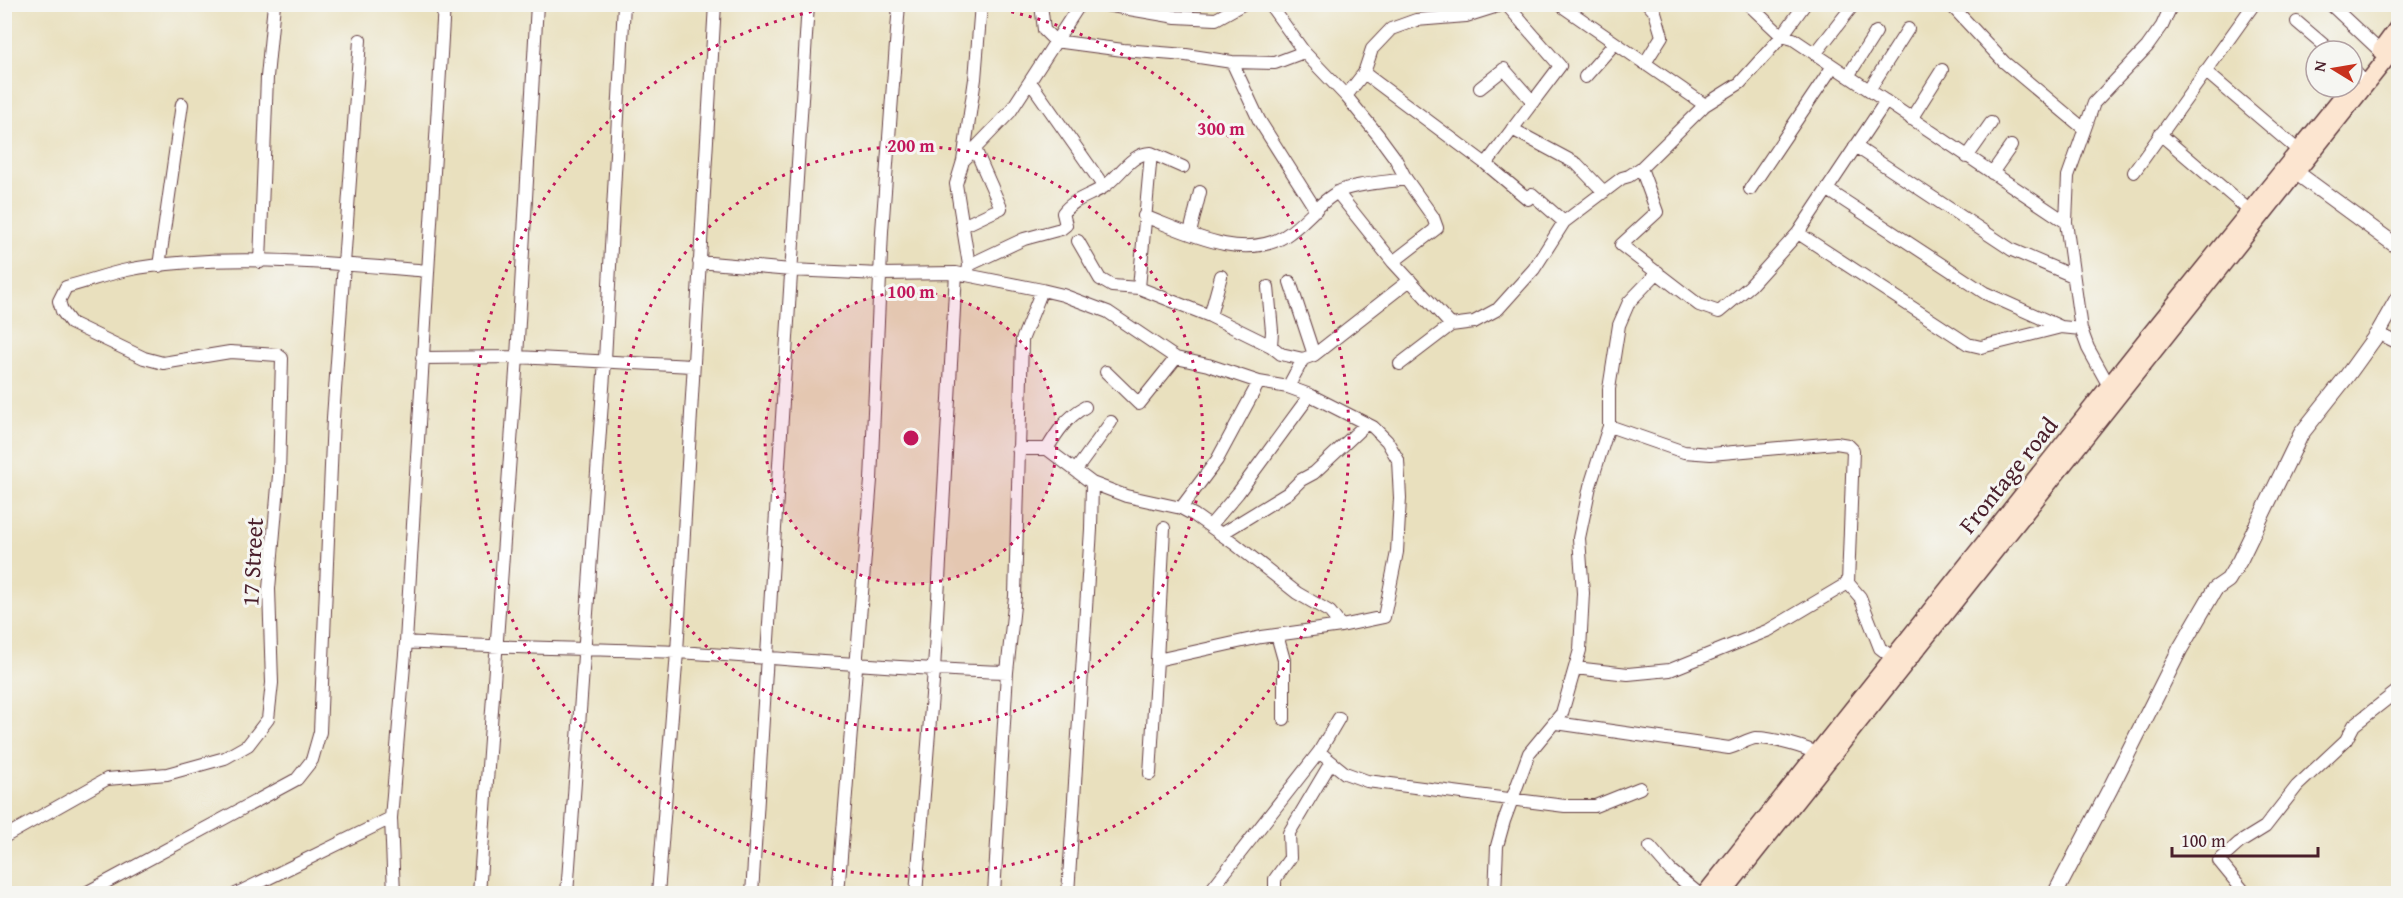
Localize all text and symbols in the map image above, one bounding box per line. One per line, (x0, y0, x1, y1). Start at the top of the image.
north arrow (2304, 39, 2364, 99)
text: N (2306, 58, 2332, 74)
text: 300 m (1197, 115, 1245, 142)
text: 200 m (887, 132, 935, 159)
text: 100 m (887, 278, 935, 305)
street label: Frontage road (1950, 409, 2066, 541)
centre of rings (901, 428, 921, 448)
street label: 17 Street (232, 516, 272, 607)
scale bar (2172, 820, 2318, 858)
text: 100 m (2181, 827, 2226, 854)

